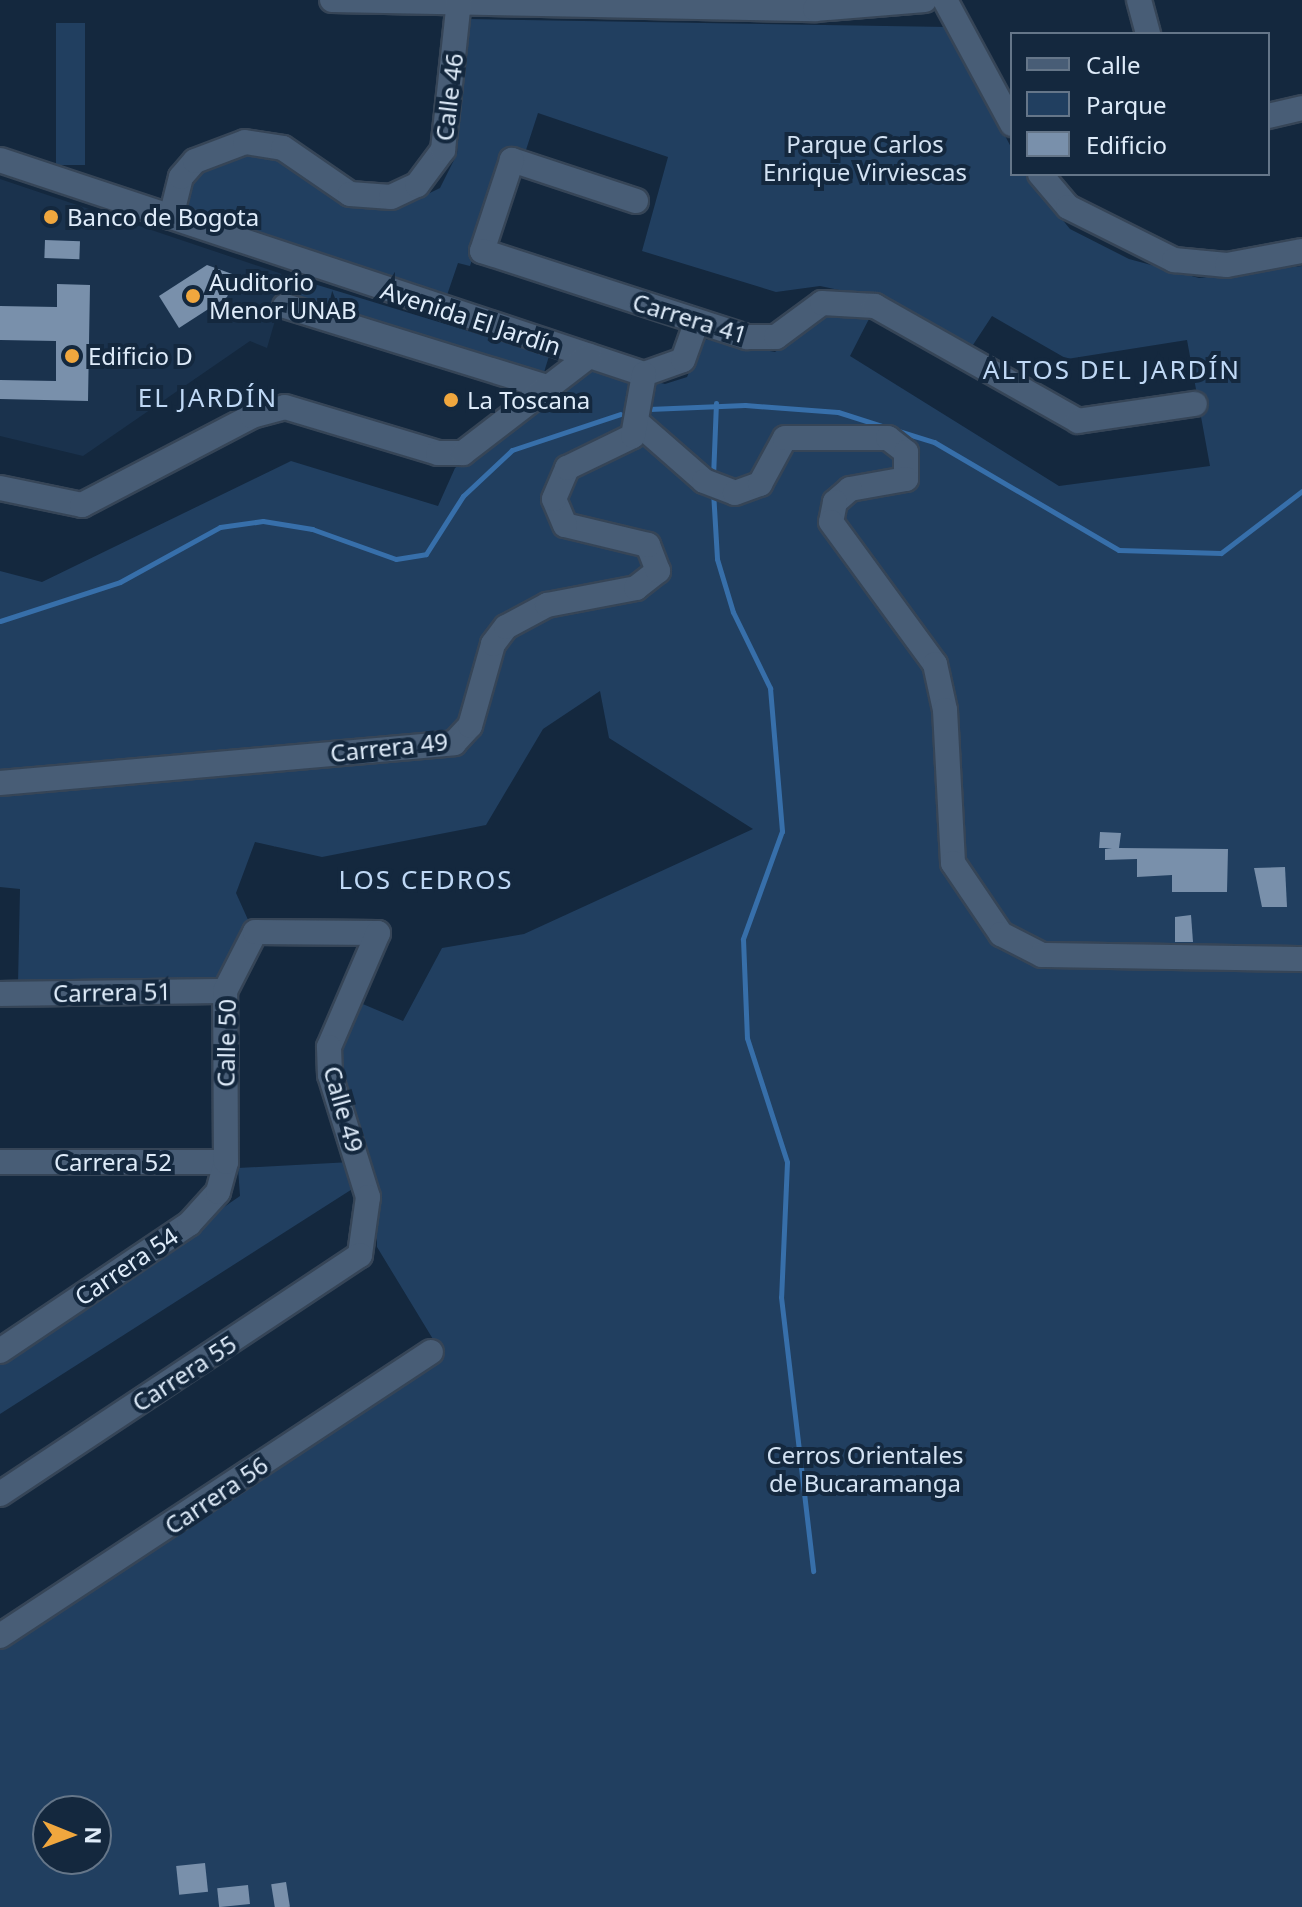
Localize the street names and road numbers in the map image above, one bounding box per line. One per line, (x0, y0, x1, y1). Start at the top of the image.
street label: Calle 46 (429, 51, 469, 143)
street label: Avenida El Jardín (377, 275, 565, 361)
street label: Carrera 41 (629, 287, 751, 349)
street label: Carrera 49 (329, 727, 449, 767)
street label: Carrera 51 (53, 977, 171, 1007)
street label: Calle 50 (211, 999, 241, 1087)
street label: Calle 49 (318, 1063, 370, 1155)
street label: Carrera 52 (54, 1148, 172, 1176)
street label: Carrera 54 (69, 1221, 183, 1311)
street label: Carrera 55 (127, 1329, 241, 1417)
street label: Carrera 56 (159, 1450, 273, 1540)

